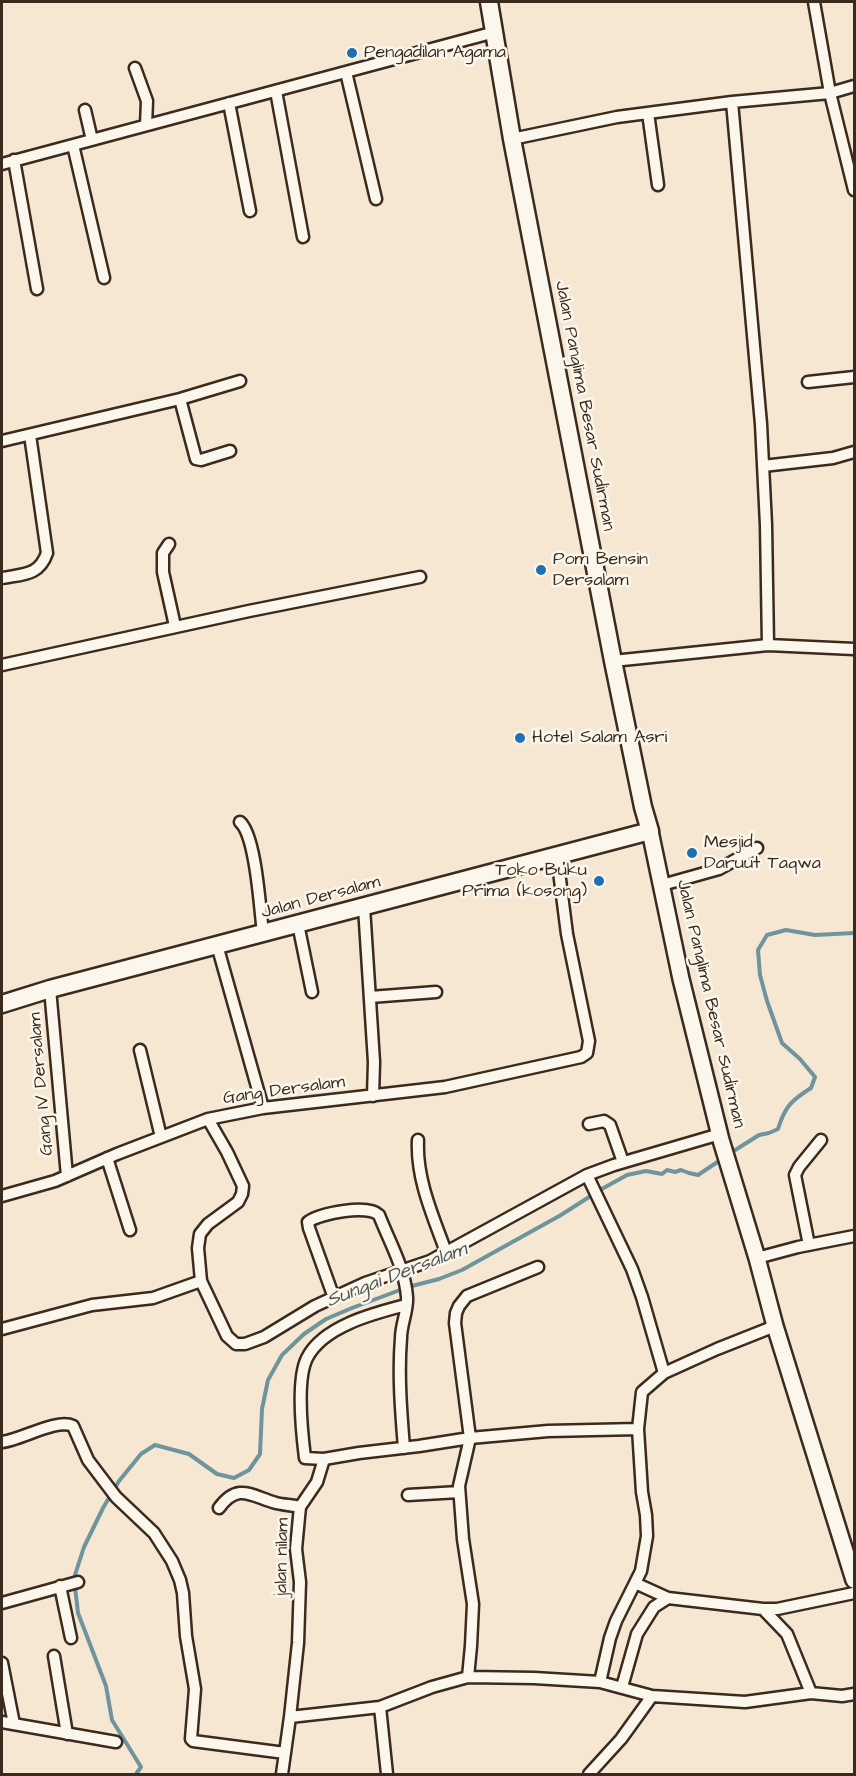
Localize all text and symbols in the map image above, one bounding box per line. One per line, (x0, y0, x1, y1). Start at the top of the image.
place label: Pengadilan Agama (364, 42, 506, 64)
marker: Pengadilan Agama (345, 46, 359, 60)
street label: Jalan Panglima Besar Sudirman (549, 279, 619, 533)
place label: Pom Bensin Dersalam (553, 549, 648, 592)
marker: Pom Bensin Dersalam (534, 563, 548, 577)
place label: Hotel Salam Asri (532, 727, 667, 749)
marker: Hotel Salam Asri (513, 731, 527, 745)
place label: Mesjid Daruut Taqwa (704, 832, 821, 874)
marker: Mesjid Daruut Taqwa (685, 846, 699, 860)
place label: Toko Buku Prima (kosong) (462, 860, 587, 902)
street label: Jalan Dersalam (259, 872, 383, 924)
marker: Toko Buku Prima (kosong) (592, 874, 606, 888)
street label: Jalan Panglima Besar Sudirman (671, 878, 749, 1130)
street label: Gang IV Dersalam (25, 1011, 59, 1157)
street label: Gang Dersalam (222, 1072, 346, 1110)
water label: Sungai Dersalam (323, 1238, 471, 1314)
street label: jalan nilam (272, 1518, 294, 1596)

